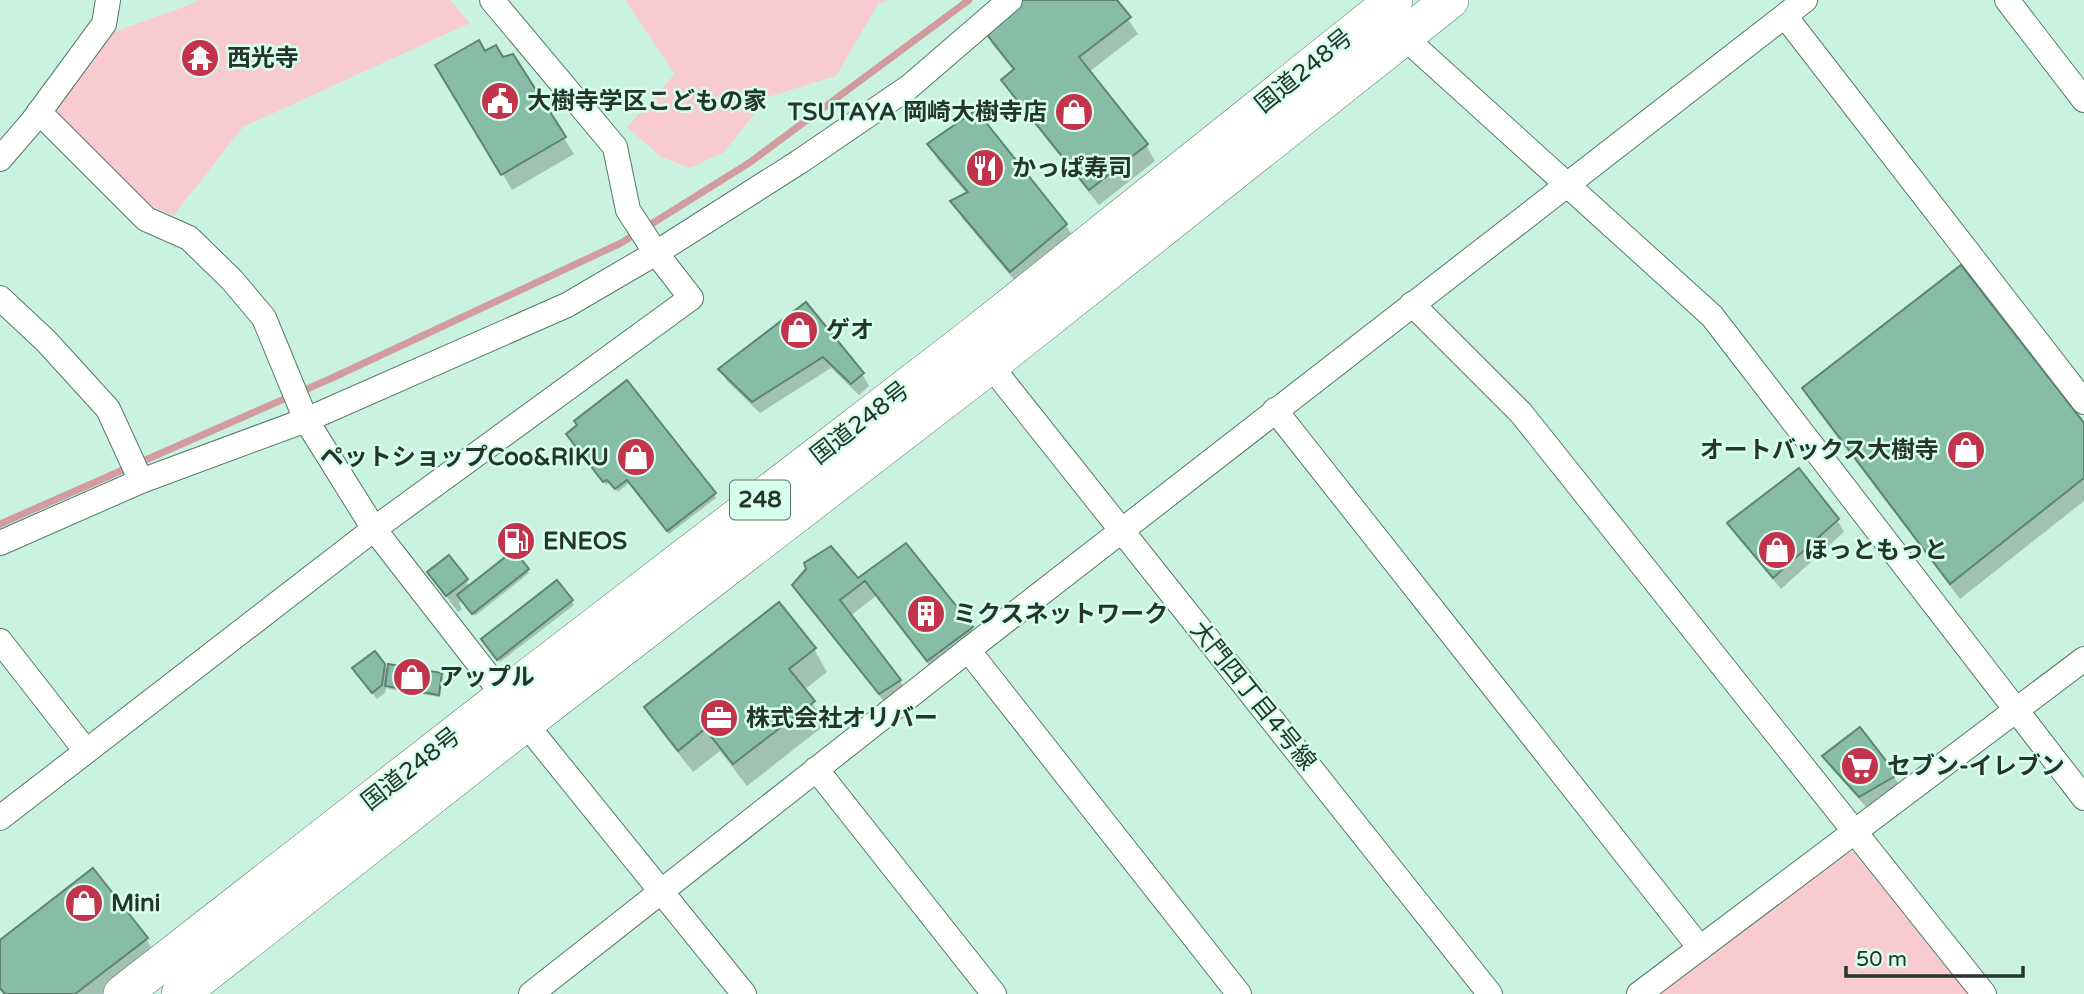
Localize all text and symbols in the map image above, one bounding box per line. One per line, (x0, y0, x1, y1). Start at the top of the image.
street label: 国道248号 (1249, 23, 1359, 119)
temple icon: 西光寺 (179, 37, 221, 79)
place label: 西光寺 (227, 44, 299, 73)
public building icon: 大樹寺学区こどもの家 (479, 80, 521, 122)
place label: 大樹寺学区こどもの家 (527, 87, 767, 116)
shop icon: TSUTAYA 岡崎大樹寺店 (1053, 91, 1095, 133)
place label: TSUTAYA 岡崎大樹寺店 (787, 98, 1047, 127)
restaurant icon: かっぱ寿司 (964, 147, 1006, 189)
place label: かっぱ寿司 (1012, 154, 1132, 183)
shop icon: ゲオ (778, 309, 820, 351)
place label: ゲオ (826, 316, 874, 345)
street label: 国道248号 (805, 375, 915, 471)
shop icon: オートバックス大樹寺 (1945, 429, 1987, 471)
shop icon: ペットショップCoo&RIKU (615, 436, 657, 478)
place label: オートバックス大樹寺 (1700, 436, 1939, 465)
place label: ペットショップCoo&RIKU (320, 443, 609, 472)
road number: 248 (730, 480, 790, 520)
fuel station icon: ENEOS (495, 520, 537, 562)
place label: ENEOS (543, 527, 627, 556)
shop icon: ほっともっと (1756, 529, 1798, 571)
place label: ほっともっと (1804, 536, 1948, 565)
building icon: ミクスネットワーク (905, 593, 947, 635)
place label: ミクスネットワーク (953, 600, 1168, 629)
street label: 大門四丁目4号線 (1184, 616, 1322, 776)
shop icon: アップル (391, 656, 433, 698)
place label: アップル (439, 663, 535, 692)
office icon: 株式会社オリバー (698, 697, 740, 739)
place label: 株式会社オリバー (746, 704, 938, 733)
street label: 国道248号 (356, 721, 466, 817)
supermarket icon: セブン-イレブン (1839, 745, 1881, 787)
place label: セブン-イレブン (1887, 752, 2065, 781)
shop icon: Mini (63, 882, 105, 924)
place label: Mini (111, 889, 161, 918)
scale bar (1846, 934, 2023, 978)
text: 50 m (1856, 947, 1907, 972)

